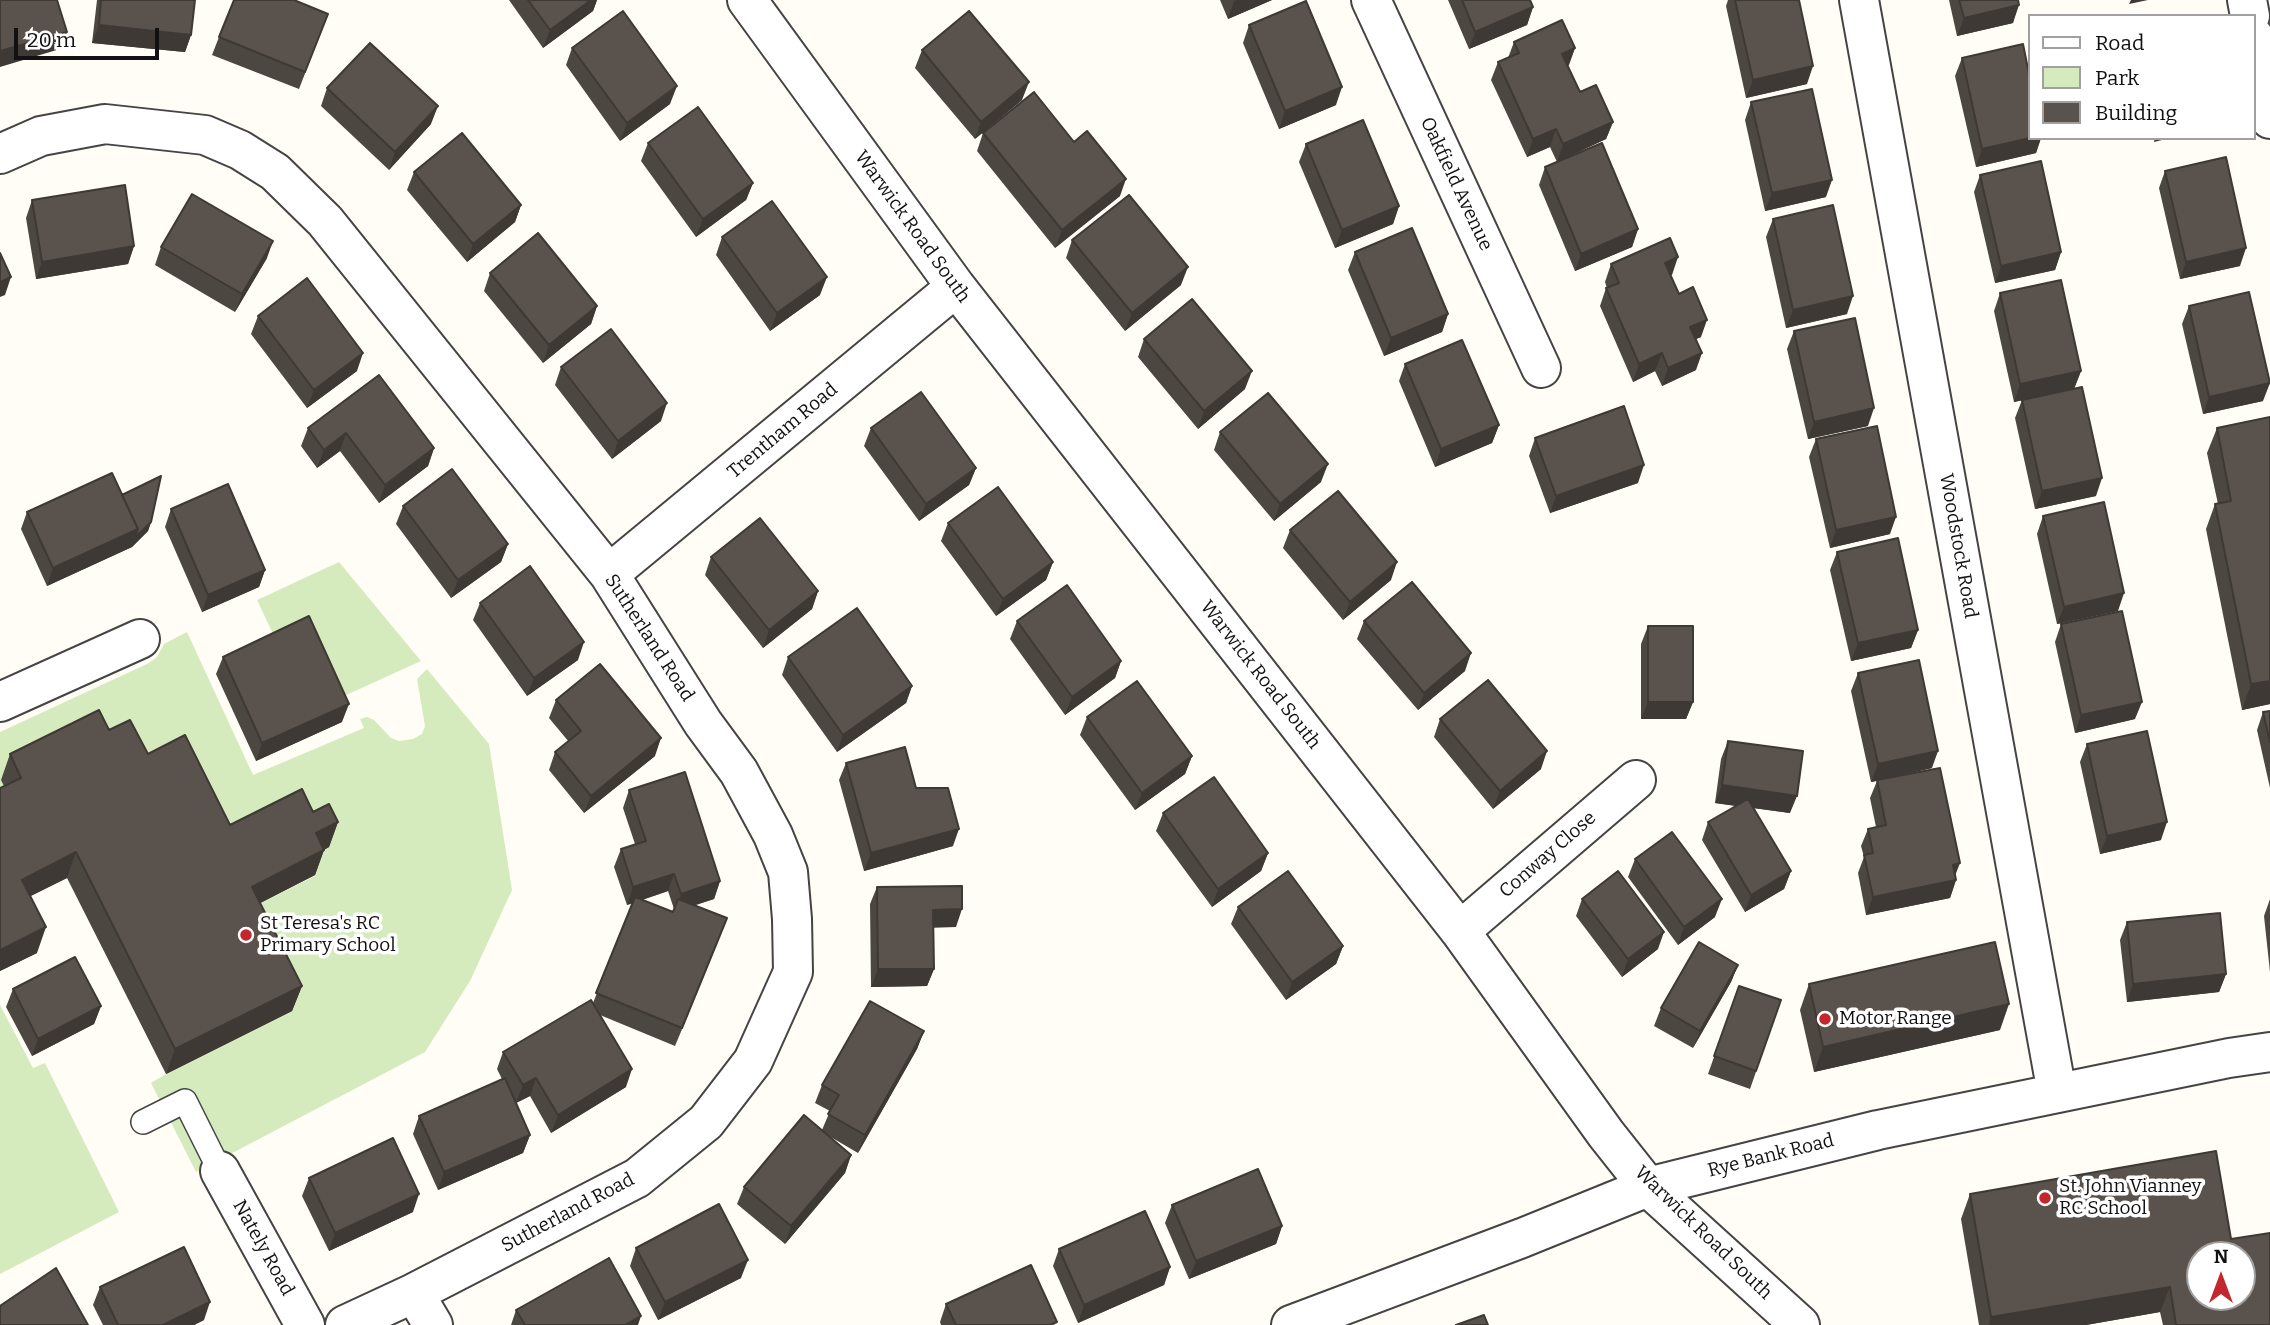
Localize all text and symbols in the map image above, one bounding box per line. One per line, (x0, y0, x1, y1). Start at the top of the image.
scale bar (18, 14, 163, 58)
legend (2028, 14, 2256, 140)
text: 20 m (27, 27, 76, 53)
text: Road (2095, 30, 2144, 56)
text: Park (2095, 65, 2139, 91)
text: Building (2095, 100, 2177, 126)
street label: Oakfield Avenue (1415, 114, 1497, 254)
street label: Warwick Road South (849, 147, 975, 307)
street label: Trentham Road (723, 378, 843, 484)
street label: Woodstock Road (1934, 472, 1982, 620)
street label: Sutherland Road (599, 570, 699, 706)
street label: Warwick Road South (1195, 596, 1325, 754)
street label: Conway Close (1495, 807, 1601, 903)
place label: St Teresa's RC Primary School (260, 913, 396, 957)
marker: St Teresa's RC Primary School (238, 927, 254, 943)
place label: Motor Range (1839, 1008, 1952, 1030)
marker: Motor Range (1817, 1011, 1833, 1027)
street label: Rye Bank Road (1705, 1129, 1837, 1183)
street label: Warwick Road South (1630, 1161, 1776, 1305)
street label: Sutherland Road (498, 1168, 638, 1258)
place label: St. John Vianney RC School (2059, 1176, 2202, 1220)
marker: St. John Vianney RC School (2037, 1190, 2053, 1206)
street label: Nately Road (227, 1196, 299, 1300)
north arrow (2186, 1241, 2256, 1311)
text: N (2214, 1245, 2228, 1268)

